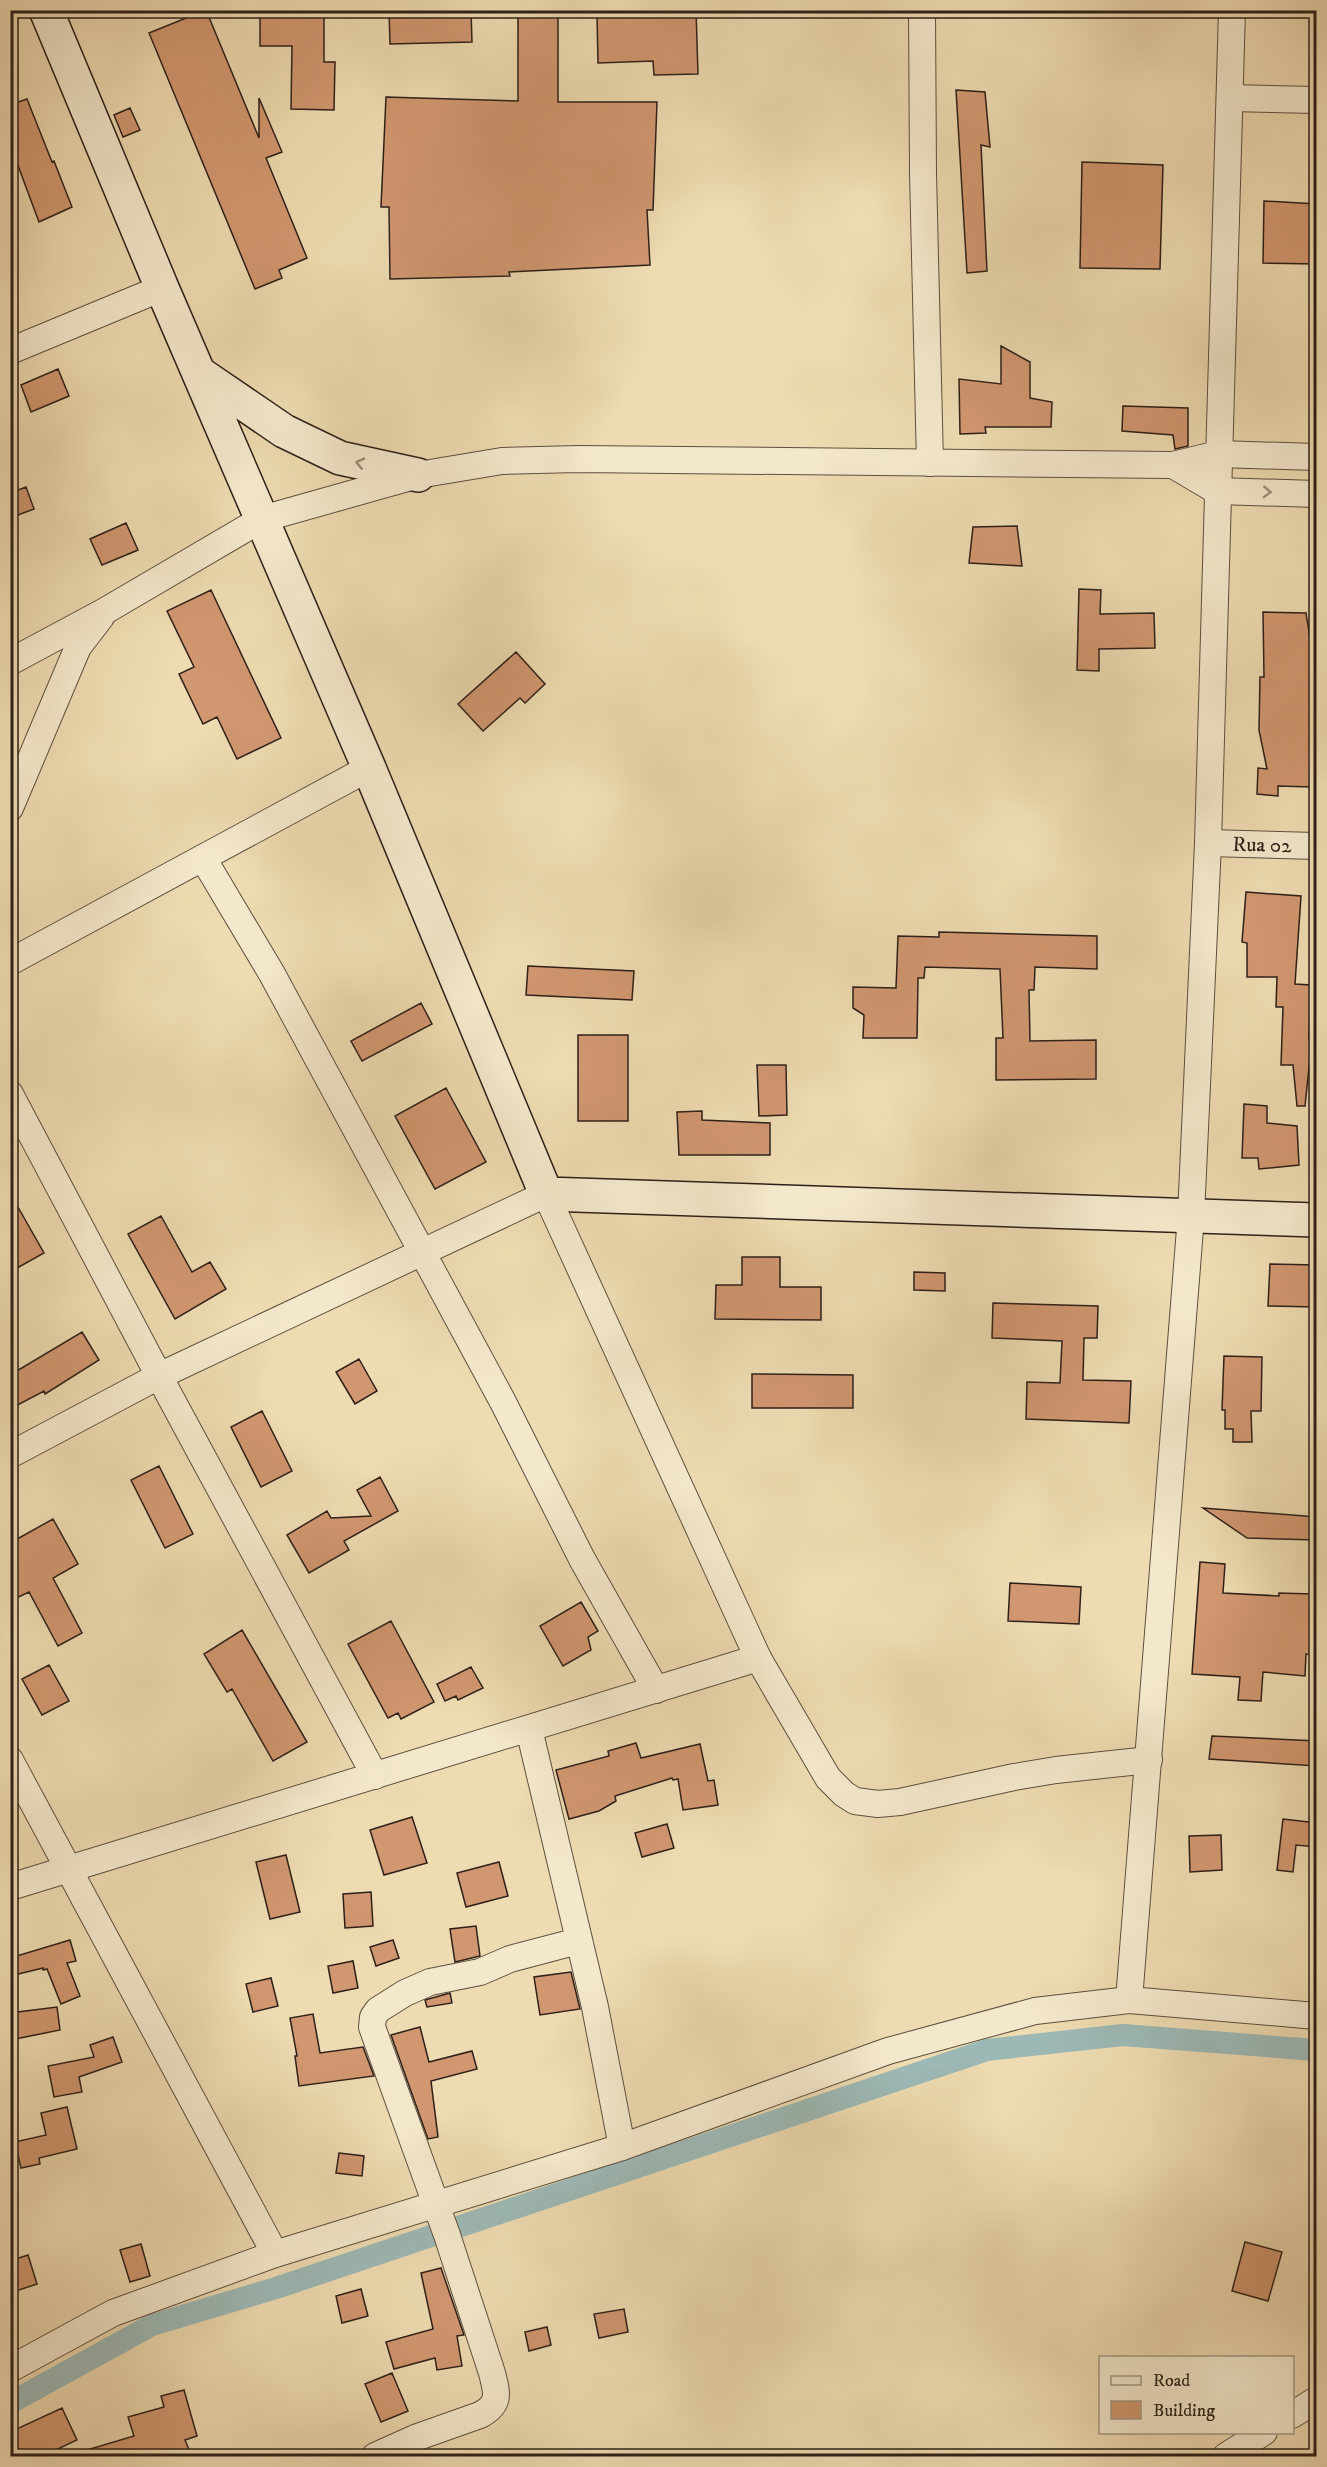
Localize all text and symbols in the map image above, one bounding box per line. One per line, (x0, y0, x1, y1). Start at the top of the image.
one-way arrow (356, 457, 366, 470)
one-way arrow (1262, 486, 1271, 499)
street label: Rua 02 (1232, 832, 1293, 859)
legend (1099, 2356, 1294, 2434)
text: Road (1153, 2370, 1190, 2392)
text: Building (1153, 2400, 1215, 2422)

